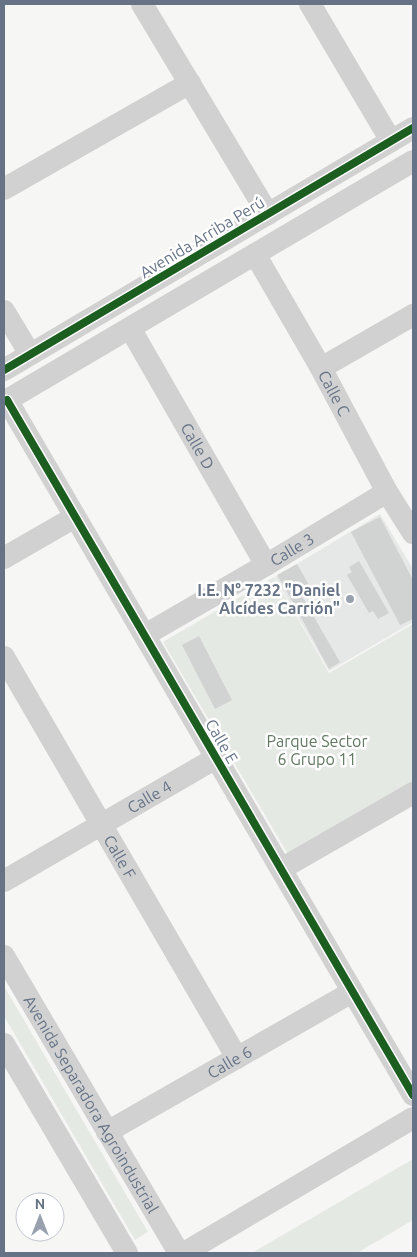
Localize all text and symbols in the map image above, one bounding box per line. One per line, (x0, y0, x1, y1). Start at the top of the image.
street label: Avenida Arriba Perú (136, 193, 268, 281)
street label: Calle C (315, 367, 354, 419)
street label: Calle D (177, 420, 218, 472)
street label: Calle 3 (267, 529, 317, 570)
place label: I.E. N° 7232 "Daniel Alcídes Carrión" (197, 581, 340, 617)
marker: I.E. N° 7232 "Daniel Alcídes Carrión" (344, 593, 356, 605)
street label: Calle E (202, 716, 242, 766)
park label: Parque Sector 6 Grupo 11 (266, 732, 368, 768)
street label: Calle 4 (124, 777, 175, 817)
street label: Calle F (100, 832, 140, 882)
street label: Avenida Separadora Agroindustrial (20, 992, 162, 1216)
street label: Calle 6 (204, 1042, 255, 1082)
north arrow (15, 1192, 65, 1242)
text: N (35, 1196, 45, 1212)

